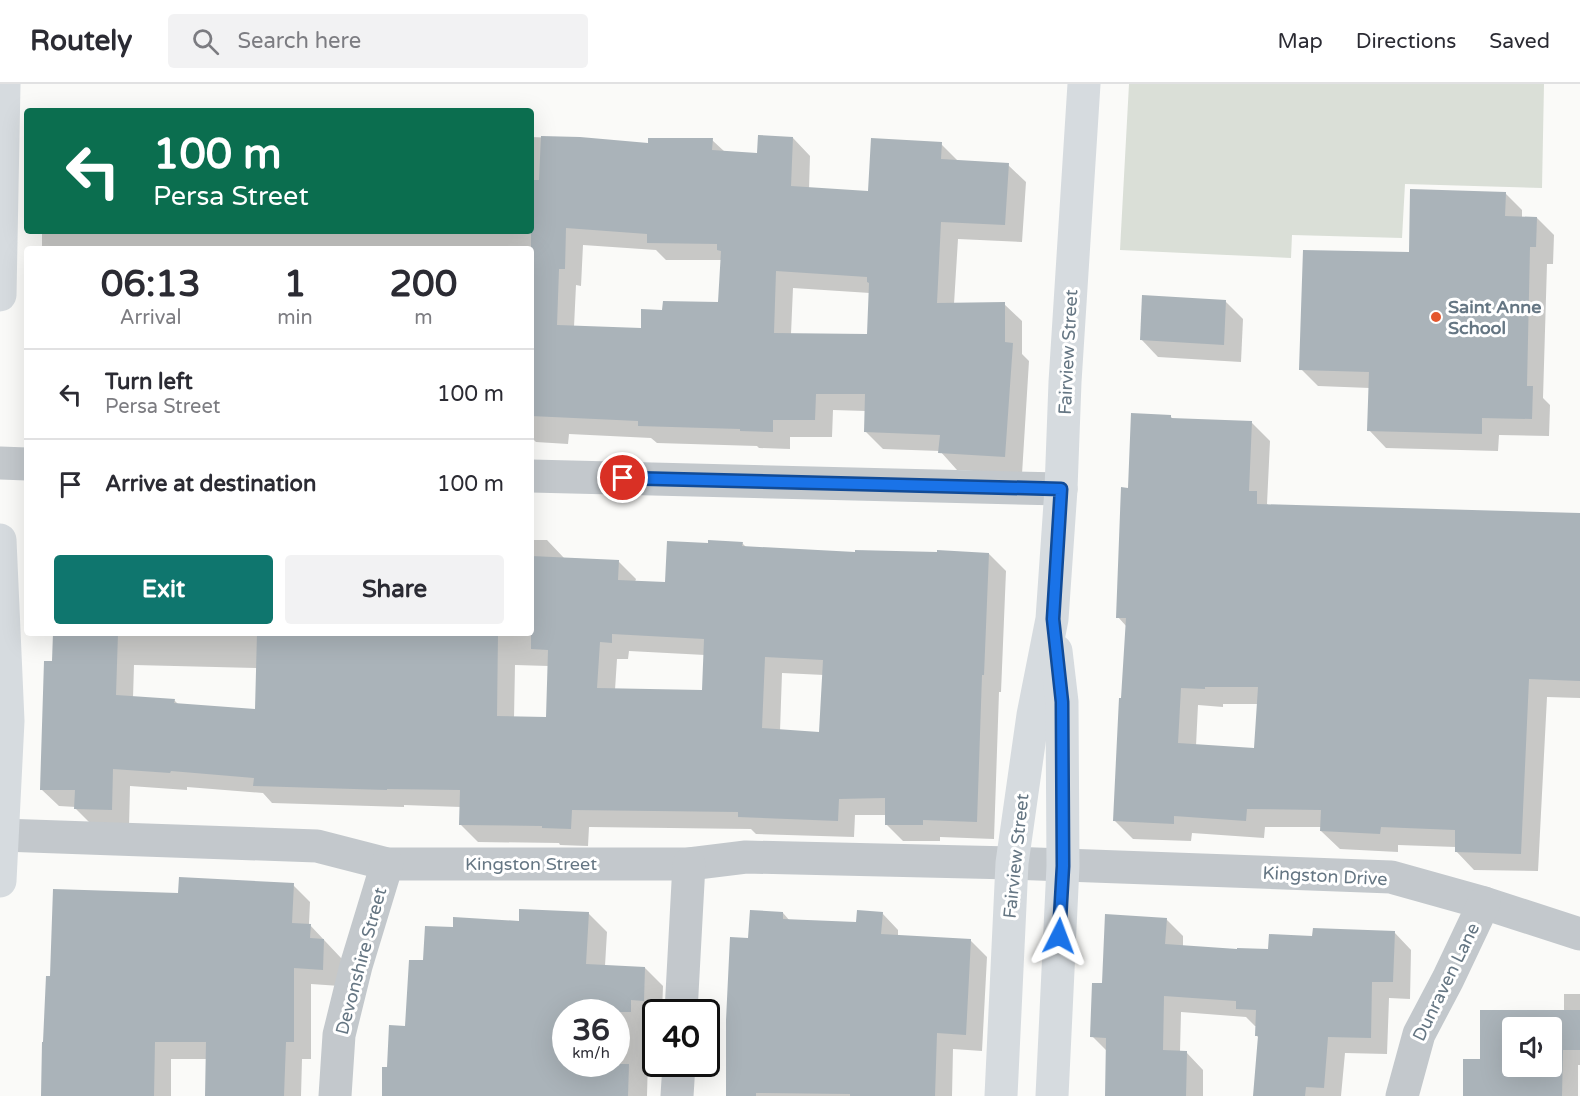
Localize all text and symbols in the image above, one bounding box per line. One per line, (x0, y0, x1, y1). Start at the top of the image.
search box (168, 14, 588, 68)
text: Routely (30, 24, 132, 58)
icon: search (189, 25, 222, 58)
text: Search here (237, 28, 361, 54)
text: Map (1277, 29, 1323, 54)
text: Directions (1356, 29, 1456, 54)
text: Saved (1489, 29, 1550, 54)
text: 100 m (153, 129, 282, 180)
icon: left (54, 132, 132, 210)
text: Persa Street (153, 180, 309, 213)
text: 06:13 (101, 263, 201, 306)
text: 1 (284, 263, 306, 306)
text: 200 (389, 263, 457, 306)
street label: Fairview Street (1054, 289, 1082, 415)
place label: Saint Anne School (1448, 296, 1541, 339)
text: Arrival (120, 306, 182, 330)
text: min (277, 306, 313, 330)
text: m (414, 306, 433, 330)
marker: Saint Anne School (1429, 310, 1443, 324)
text: Turn left (105, 369, 193, 395)
icon: left (54, 378, 87, 411)
text: 100 m (437, 381, 504, 407)
text: Persa Street (105, 395, 220, 419)
pin (597, 452, 648, 503)
icon: arrive (606, 461, 639, 494)
icon: arrive (54, 468, 87, 501)
text: Arrive at destination (105, 471, 316, 497)
text: 100 m (437, 471, 504, 497)
button: Exit (54, 555, 273, 624)
button: Share (285, 555, 504, 624)
street label: Fairview Street (998, 792, 1034, 920)
street label: Kingston Street (465, 853, 597, 875)
street label: Kingston Drive (1262, 862, 1388, 890)
street label: Devonshire Street (331, 885, 391, 1037)
position arrow (1027, 904, 1091, 968)
street label: Dunraven Lane (1408, 919, 1484, 1045)
speed limit sign: 40 (642, 999, 720, 1077)
text: 36 (572, 1012, 610, 1049)
map controls (1502, 1017, 1562, 1077)
button: sound (1502, 1017, 1562, 1077)
text: km/h (572, 1044, 610, 1062)

